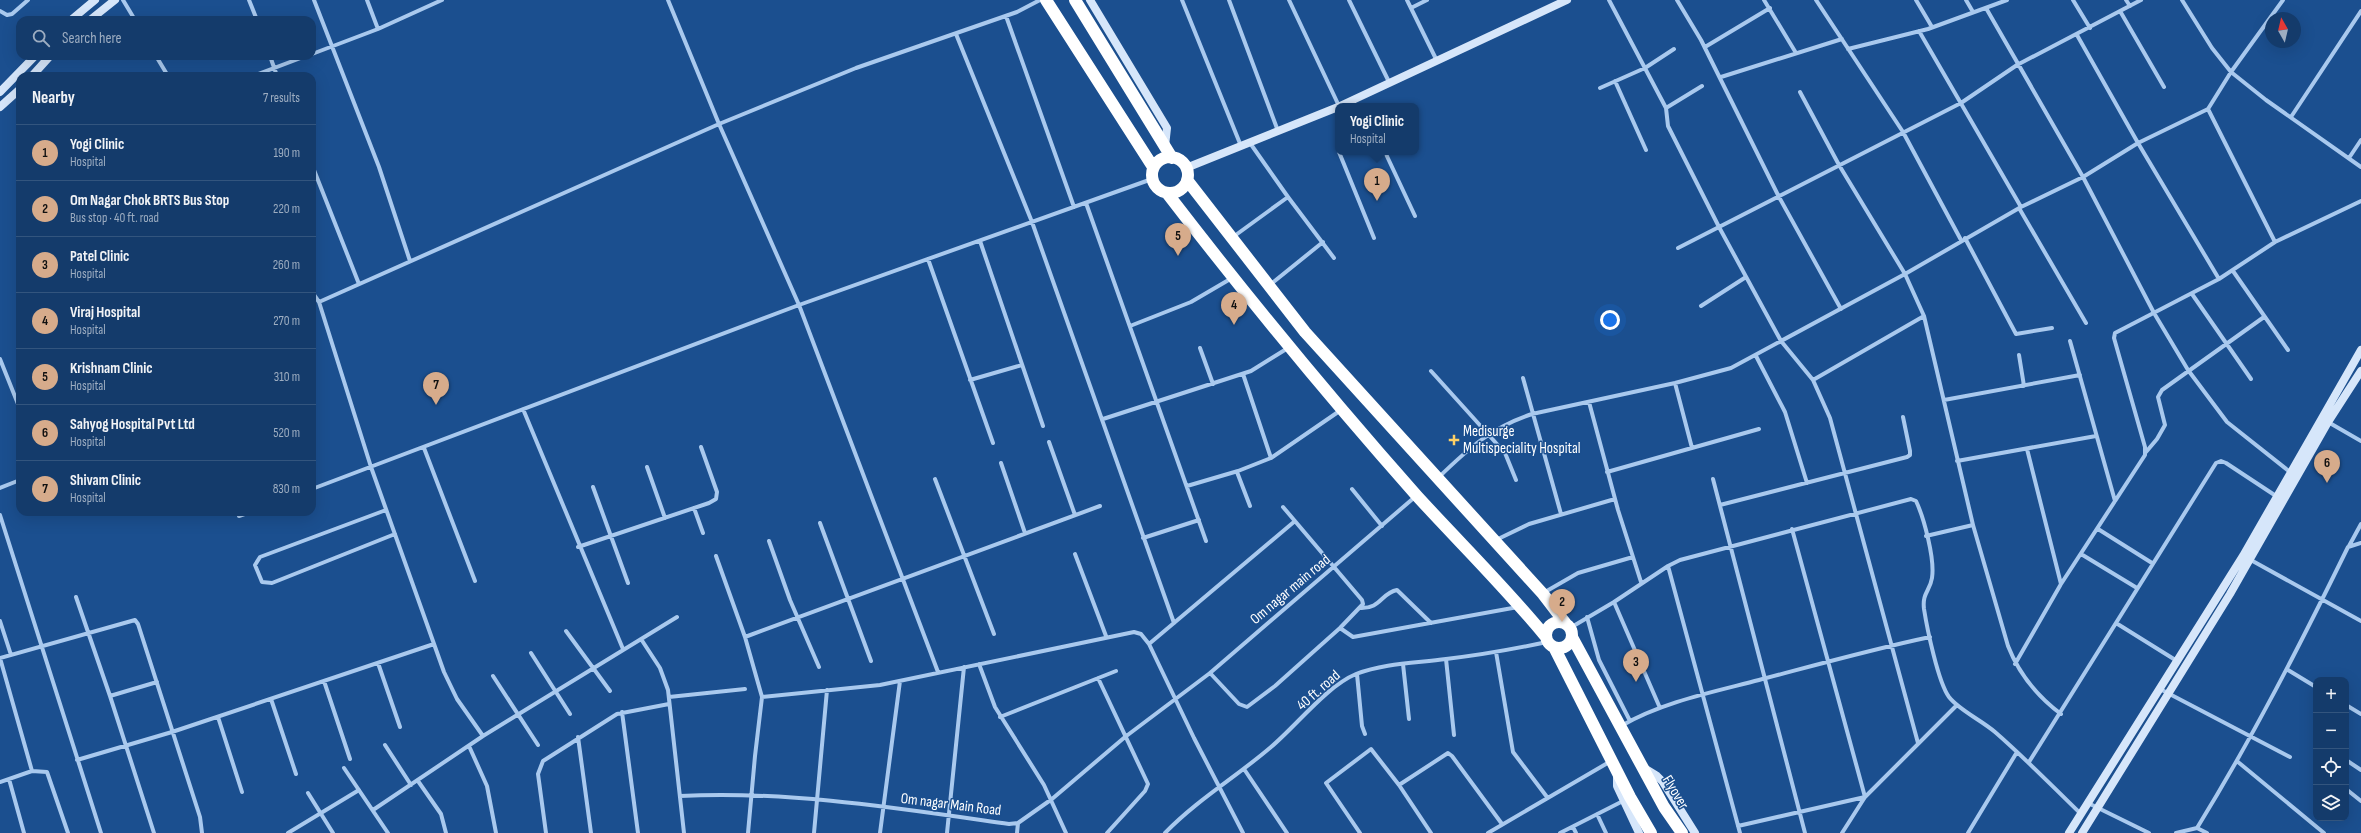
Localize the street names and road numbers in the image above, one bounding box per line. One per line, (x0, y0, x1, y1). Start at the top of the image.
street label: Om nagar main road (1246, 550, 1334, 629)
street label: 40 ft. road (1292, 666, 1344, 715)
street label: Flyover (1658, 772, 1693, 813)
street label: Om nagar Main Road (900, 789, 1002, 820)

